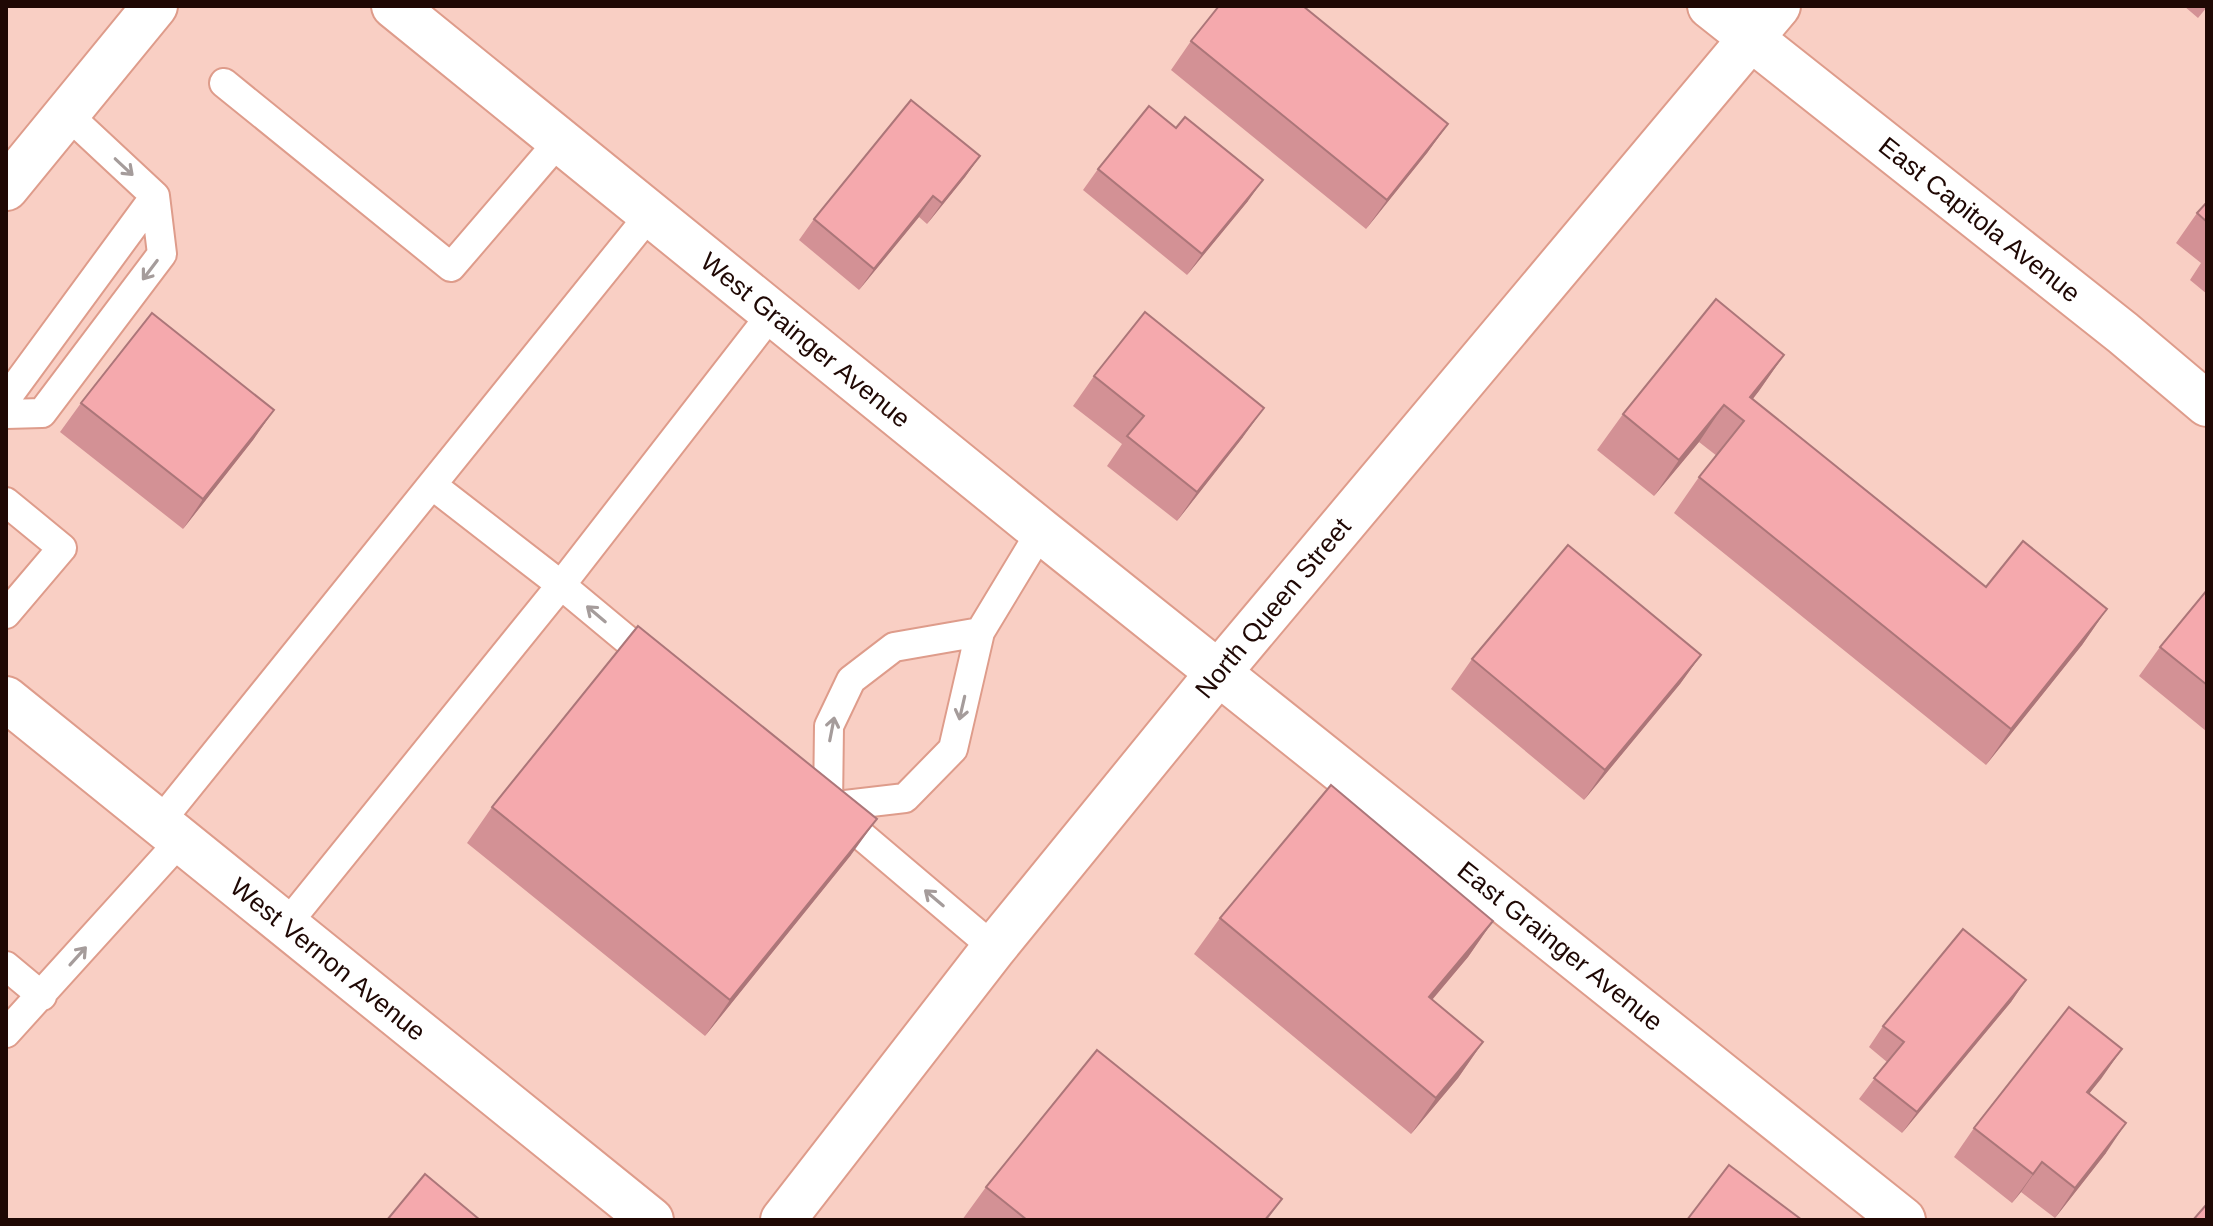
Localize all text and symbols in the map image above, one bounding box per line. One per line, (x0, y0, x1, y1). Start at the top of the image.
street label: East Capitola Avenue (1873, 131, 2086, 308)
one-way arrow (114, 158, 134, 177)
street label: West Grainger Avenue (695, 246, 916, 434)
one-way arrow (141, 259, 158, 280)
street label: North Queen Street (1189, 511, 1357, 704)
one-way arrow (586, 605, 606, 623)
one-way arrow (954, 695, 969, 720)
one-way arrow (825, 717, 840, 743)
street label: East Grainger Avenue (1452, 855, 1669, 1037)
street label: West Vernon Avenue (224, 871, 432, 1047)
one-way arrow (925, 889, 945, 907)
one-way arrow (69, 946, 87, 966)

